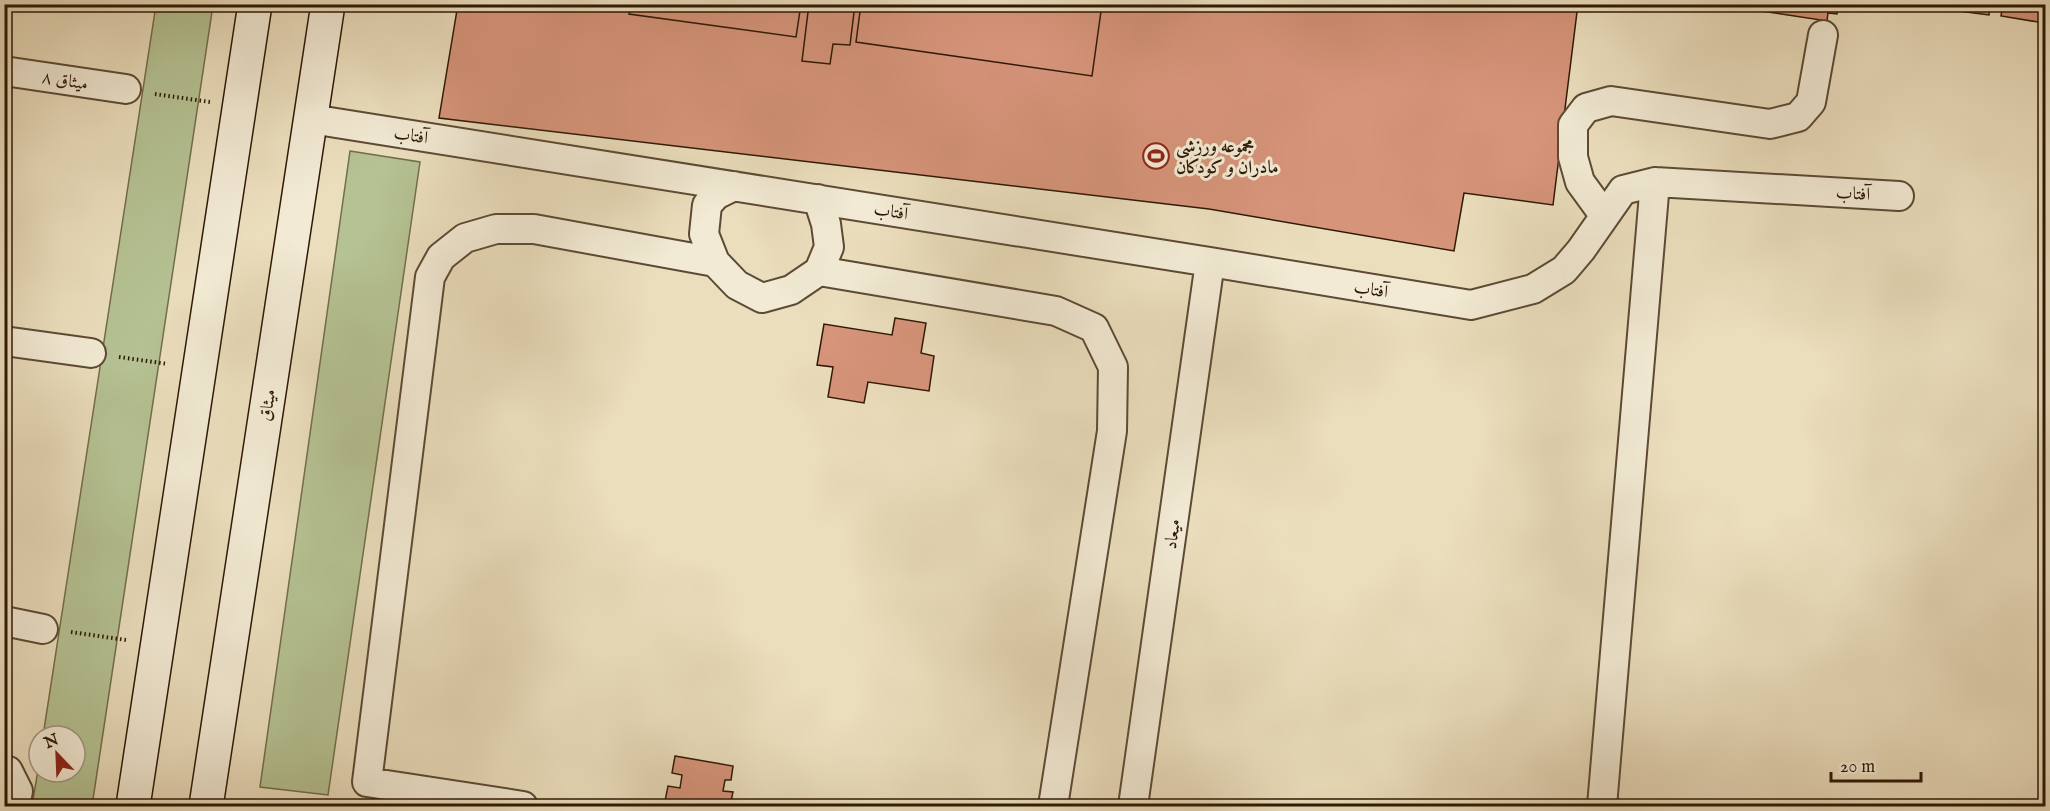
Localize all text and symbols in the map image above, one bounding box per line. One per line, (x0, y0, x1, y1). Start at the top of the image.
street label: میثاق ۸ (40, 66, 90, 96)
street label: آفتاب (392, 122, 432, 151)
place label: مجموعه ورزشی مادران و کودکان (1176, 136, 1279, 180)
sports icon: مجموعه ورزشی مادران و کودکان (1141, 141, 1171, 171)
street label: آفتاب (1835, 182, 1873, 207)
street label: آفتاب (872, 198, 912, 227)
street label: آفتاب (1352, 276, 1392, 305)
street label: میثاق (255, 387, 282, 423)
street label: میعاد (1160, 518, 1187, 551)
north arrow (27, 724, 87, 784)
text: N (41, 730, 62, 754)
scale bar (1831, 745, 1921, 783)
text: 20 m (1840, 756, 1875, 779)

